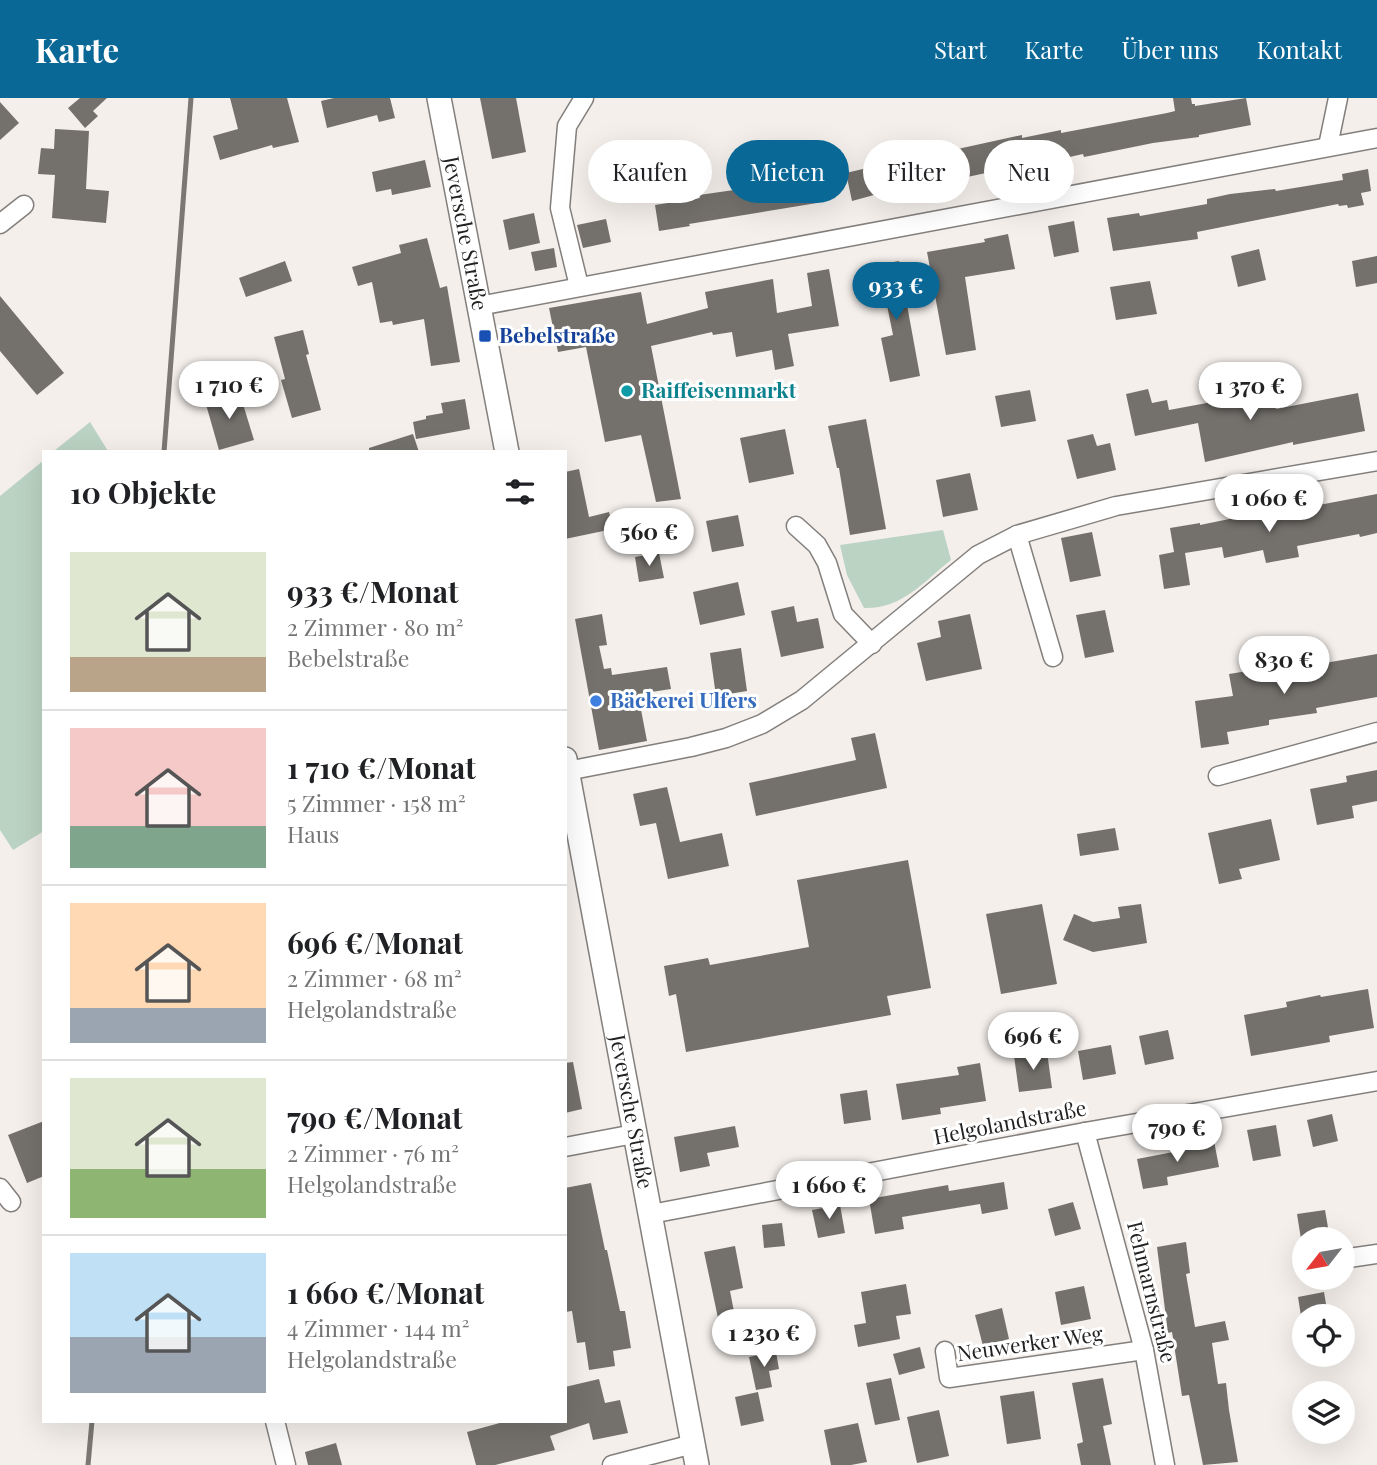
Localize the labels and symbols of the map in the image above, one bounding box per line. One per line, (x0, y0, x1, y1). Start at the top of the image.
street label: Jeversche Straße (438, 153, 496, 313)
pin: 933 € (847, 262, 945, 322)
place label: Bebelstraße (499, 320, 615, 348)
marker: Bebelstraße (477, 328, 493, 344)
pin: 1 710 € (164, 362, 294, 421)
pin: 1 370 € (1185, 362, 1315, 422)
place label: Raiffeisenmarkt (641, 375, 797, 403)
marker: Raiffeisenmarkt (619, 383, 635, 399)
pin: 1 060 € (1204, 474, 1334, 534)
pin: 560 € (600, 508, 698, 568)
pin: 830 € (1235, 636, 1333, 696)
place label: Bäckerei Ulfers (610, 685, 757, 713)
marker: Bäckerei Ulfers (588, 693, 604, 709)
pin: 696 € (984, 1012, 1082, 1072)
street label: Jeversche Straße (605, 1031, 661, 1191)
street label: Helgolandstraße (931, 1093, 1088, 1150)
pin: 790 € (1128, 1104, 1226, 1164)
pin: 1 660 € (764, 1162, 894, 1221)
street label: Fehmarnstraße (1122, 1218, 1184, 1365)
north arrow (1292, 1227, 1354, 1290)
pin: 1 230 € (699, 1310, 829, 1369)
street label: Neuwerker Weg (955, 1318, 1105, 1366)

